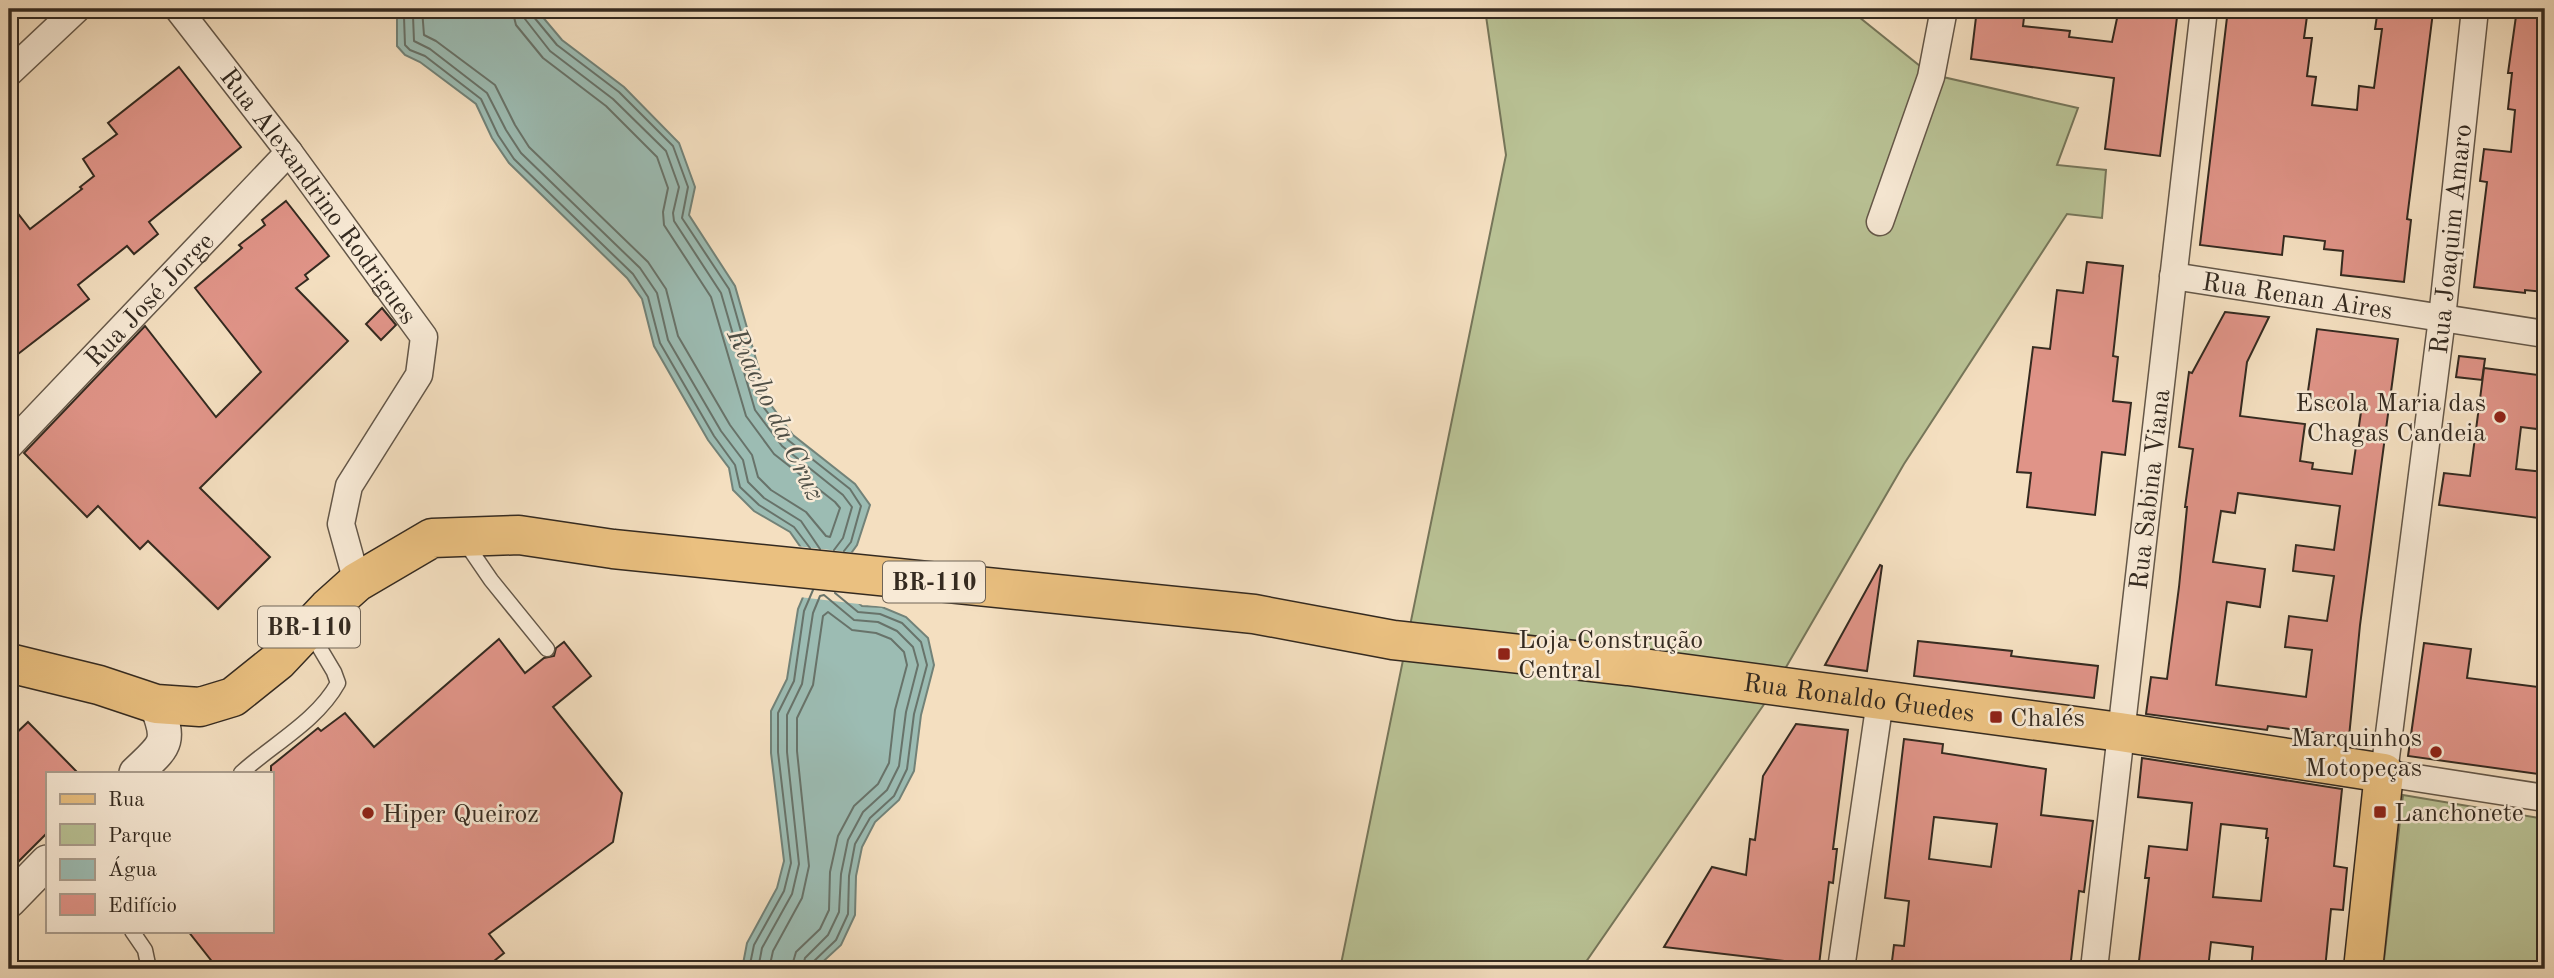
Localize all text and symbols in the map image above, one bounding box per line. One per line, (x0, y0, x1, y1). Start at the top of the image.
street label: Rua Alexandrino Rodrigues (214, 64, 421, 329)
street label: Rua Joaquim Amaro (2427, 123, 2477, 356)
street label: Rua José Jorge (81, 228, 220, 372)
street label: Rua Renan Aires (2200, 270, 2394, 325)
water label: Riacho da Cruz (720, 324, 828, 506)
street label: Rua Sabina Viana (2127, 387, 2175, 591)
place label: Escola Maria das Chagas Candeia (2295, 391, 2486, 447)
marker: Escola Maria das Chagas Candeia (2492, 409, 2508, 425)
road number: BR-110 (883, 562, 985, 602)
road number: BR-110 (258, 606, 360, 648)
place label: Loja Construção Central (1518, 628, 1703, 684)
marker: Loja Construção Central (1496, 646, 1512, 662)
street label: Rua Ronaldo Guedes (1741, 671, 1976, 727)
place label: Chalés (2010, 706, 2085, 732)
marker: Chalés (1988, 709, 2004, 725)
place label: Marquinhos Motopeças (2290, 726, 2422, 782)
marker: Marquinhos Motopeças (2428, 744, 2444, 760)
legend (46, 772, 273, 932)
text: Rua (108, 790, 145, 811)
place label: Lanchonete (2394, 801, 2524, 827)
place label: Hiper Queiroz (382, 802, 539, 828)
marker: Lanchonete (2372, 804, 2388, 820)
marker: Hiper Queiroz (360, 805, 376, 821)
text: Parque (108, 826, 172, 847)
text: Água (108, 856, 157, 881)
text: Edifício (108, 896, 177, 917)

